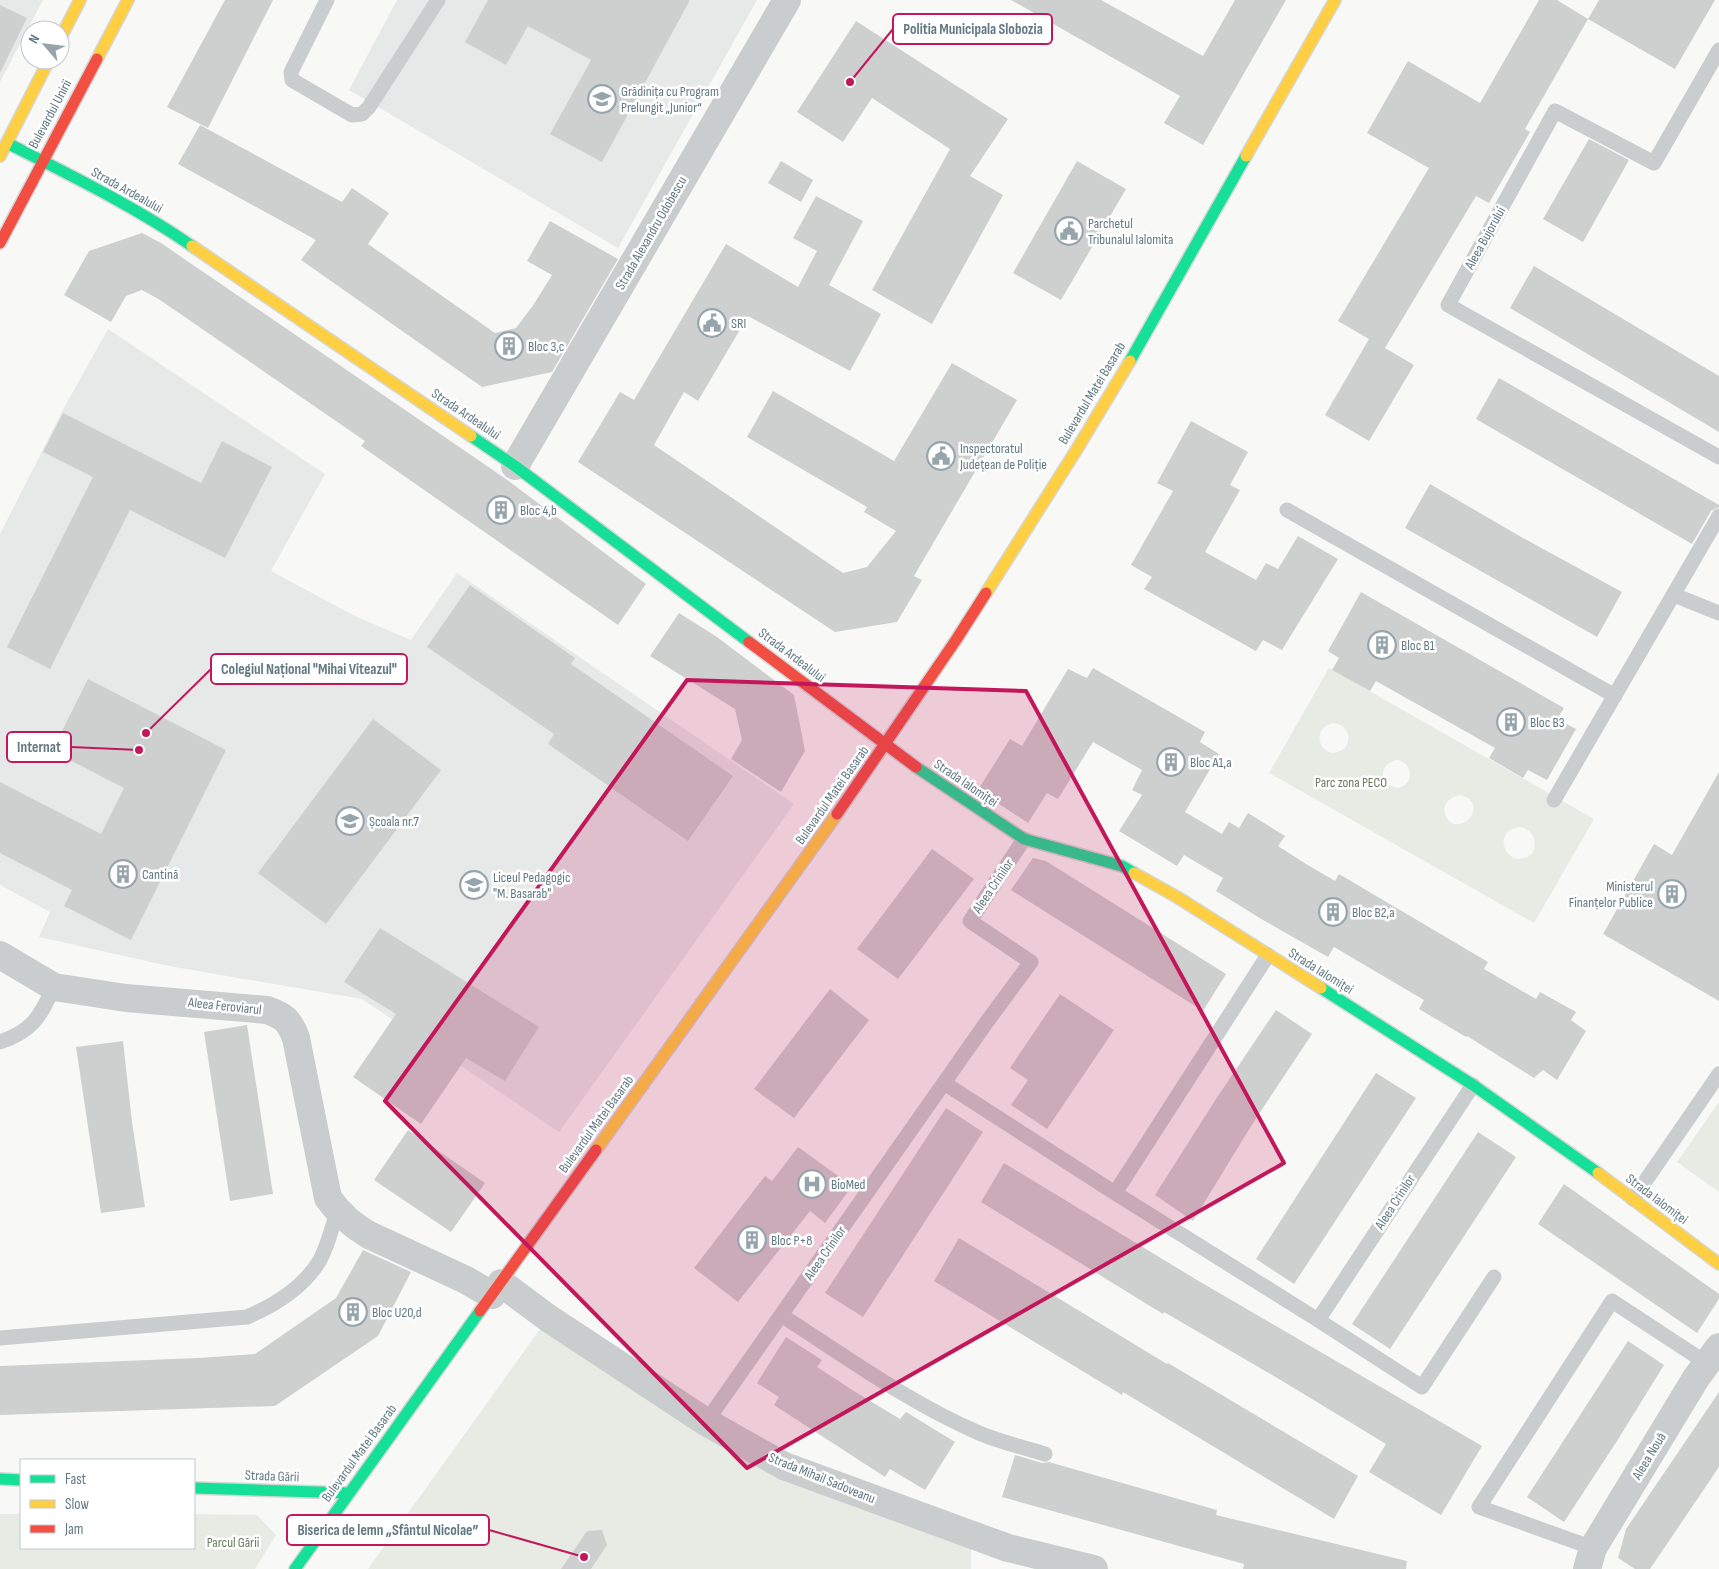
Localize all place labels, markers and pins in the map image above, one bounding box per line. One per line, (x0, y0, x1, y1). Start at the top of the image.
callout: Politia Municipala Slobozia (893, 14, 1052, 44)
place label: Grădinița cu Program Prelungit „Junior“ (621, 83, 719, 116)
school or university icon: Grădinița cu Program Prelungit „Junior“ (587, 84, 617, 114)
place label: Parchetul Tribunalul Ialomita (1088, 215, 1173, 248)
public building icon: Parchetul Tribunalul Ialomita (1054, 216, 1084, 246)
public building icon: SRI (697, 308, 727, 338)
place label: SRI (731, 315, 746, 332)
building icon: Bloc 3,c (494, 331, 524, 361)
place label: Bloc 3,c (528, 338, 564, 355)
place label: Inspectoratul Județean de Poliție (959, 440, 1047, 473)
public building icon: Inspectoratul Județean de Poliție (926, 441, 956, 471)
building icon: Bloc 4,b (486, 495, 516, 525)
place label: Bloc 4,b (520, 502, 557, 519)
building icon: Bloc B1 (1367, 630, 1397, 660)
place label: Bloc B1 (1401, 637, 1435, 654)
callout: Colegiul Național "Mihai Viteazul" (211, 654, 407, 684)
building icon: Bloc B3 (1496, 707, 1526, 737)
place label: Bloc B3 (1530, 714, 1565, 731)
callout: Internat (7, 732, 71, 762)
building icon: Bloc A1,a (1156, 747, 1186, 777)
place label: Bloc A1,a (1190, 754, 1232, 771)
school or university icon: Școala nr.7 (335, 806, 365, 836)
place label: Școala nr.7 (369, 813, 419, 830)
building icon: Cantină (108, 859, 138, 889)
place label: Cantină (142, 866, 178, 883)
place label: Liceul Pedagogic "M. Basarab" (493, 869, 571, 902)
school or university icon: Liceul Pedagogic "M. Basarab" (459, 870, 489, 900)
place label: Ministerul Finanțelor Publice (1569, 878, 1653, 911)
building icon: Ministerul Finanțelor Publice (1657, 879, 1687, 909)
building icon: Bloc B2,a (1318, 897, 1348, 927)
place label: Bloc B2,a (1352, 904, 1395, 921)
hospital icon: BioMed (797, 1169, 827, 1199)
place label: BioMed (831, 1176, 866, 1193)
building icon: Bloc P+8 (737, 1225, 767, 1255)
place label: Bloc P+8 (771, 1232, 812, 1249)
building icon: Bloc U20,d (338, 1297, 368, 1327)
place label: Bloc U20,d (372, 1304, 422, 1321)
callout: Biserica de lemn „Sfântul Nicolae” (287, 1515, 489, 1545)

